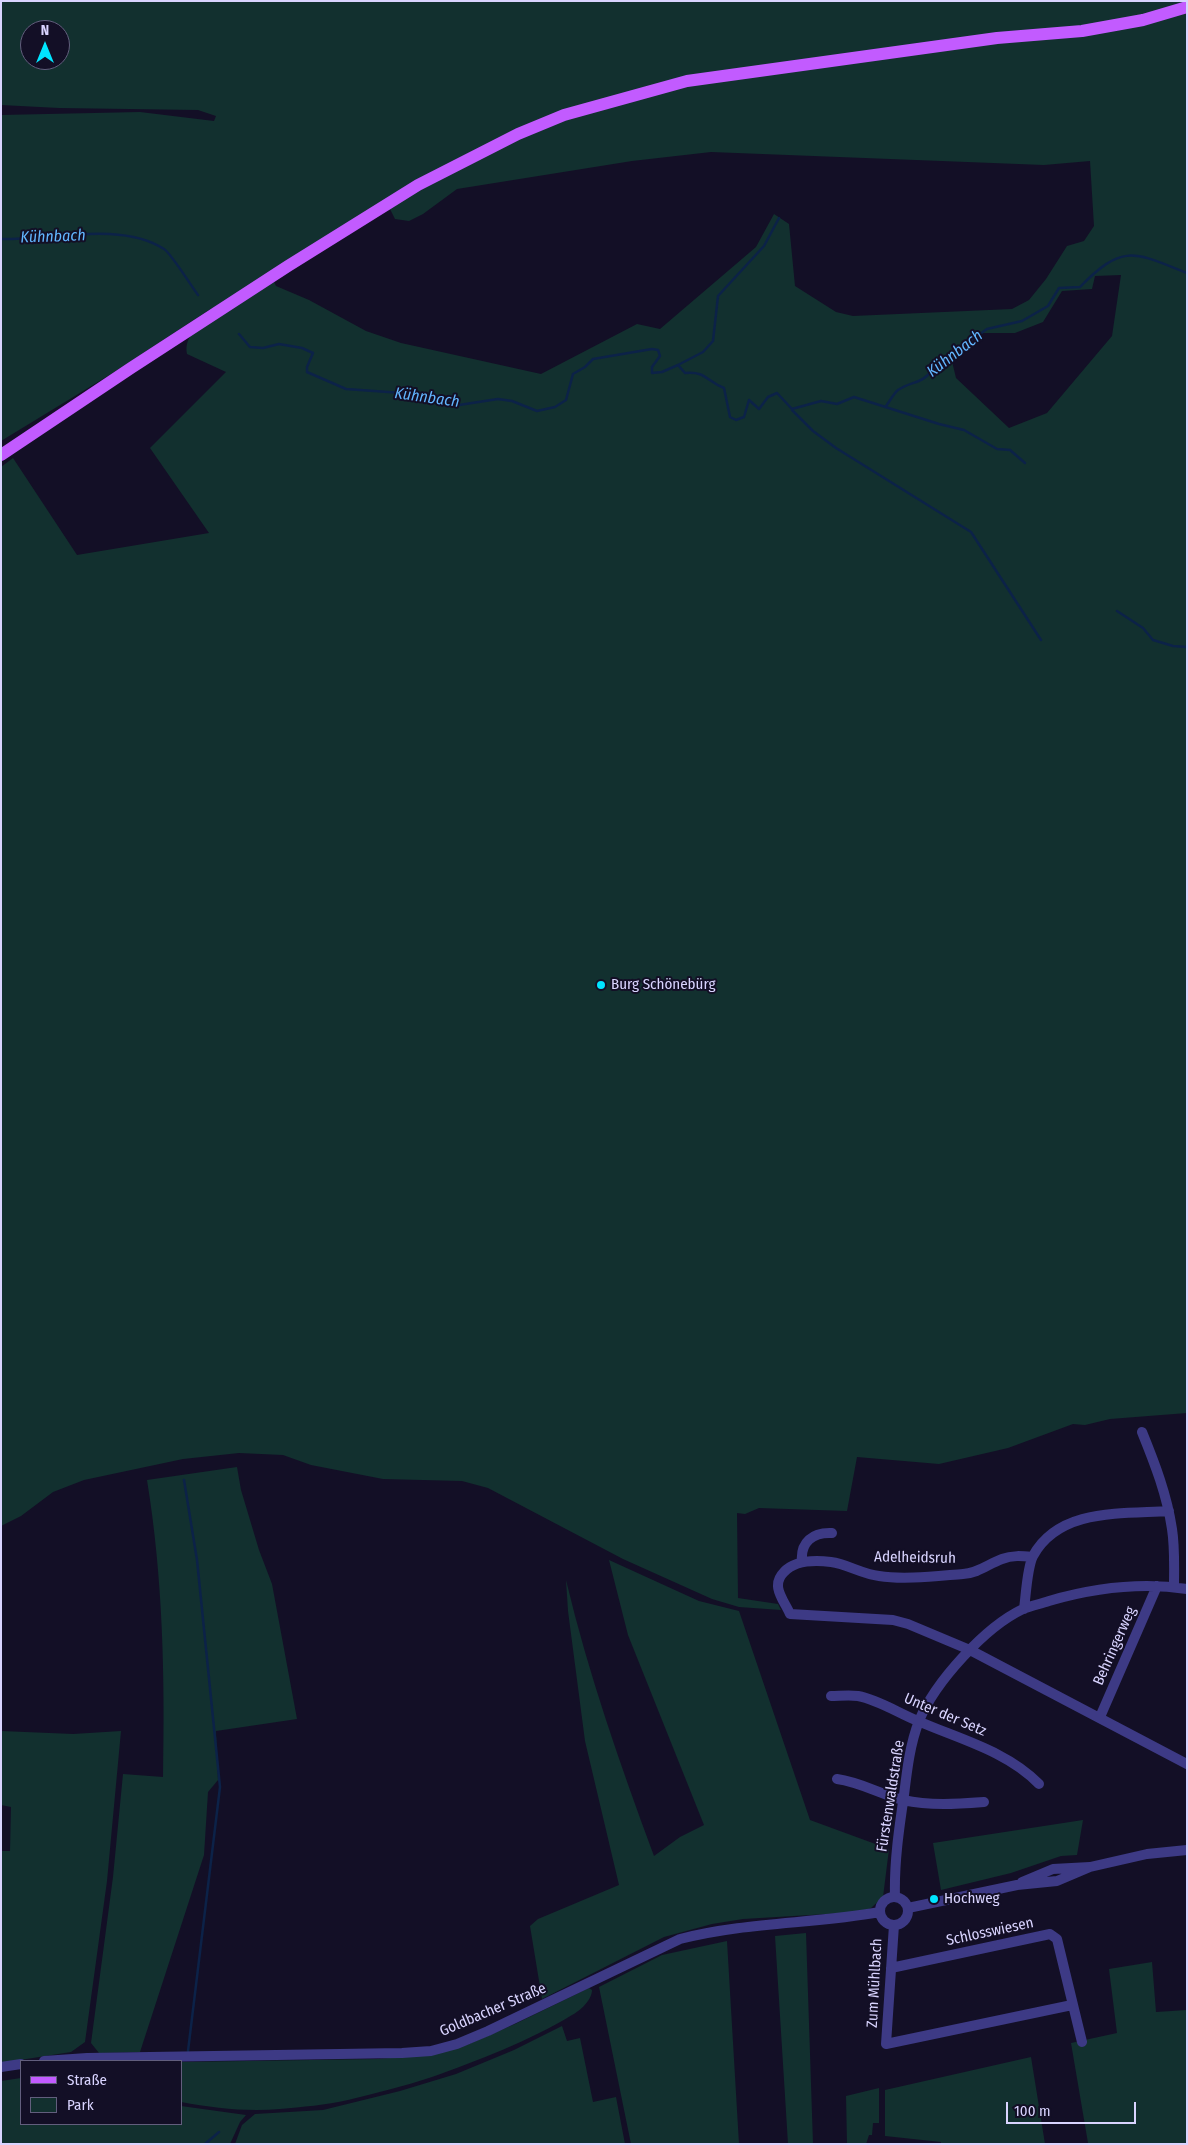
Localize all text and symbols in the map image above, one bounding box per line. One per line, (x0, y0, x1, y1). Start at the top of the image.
north arrow (20, 20, 70, 70)
text: N (41, 22, 49, 39)
water label: Kühnbach (20, 226, 86, 248)
water label: Kühnbach (923, 326, 987, 382)
water label: Kühnbach (393, 384, 461, 412)
place label: Burg Schönebürg (611, 976, 716, 994)
marker: Burg Schönebürg (595, 979, 607, 991)
street label: Adelheidsruh (874, 1548, 956, 1568)
street label: Behringerweg (1090, 1604, 1140, 1688)
street label: Unter der Setz (901, 1690, 989, 1740)
street label: Fürstenwaldstraße (873, 1739, 909, 1853)
place label: Hochweg (944, 1890, 1000, 1908)
marker: Hochweg (928, 1893, 940, 1905)
street label: Schlosswiesen (945, 1914, 1035, 1950)
street label: Zum Mühlbach (864, 1938, 886, 2028)
street label: Goldbacher Straße (437, 1979, 549, 2041)
legend (20, 2060, 182, 2125)
text: Straße (67, 2071, 107, 2089)
scale bar (1008, 2092, 1138, 2124)
text: Park (67, 2096, 94, 2114)
text: 100 m (1014, 2102, 1051, 2120)

